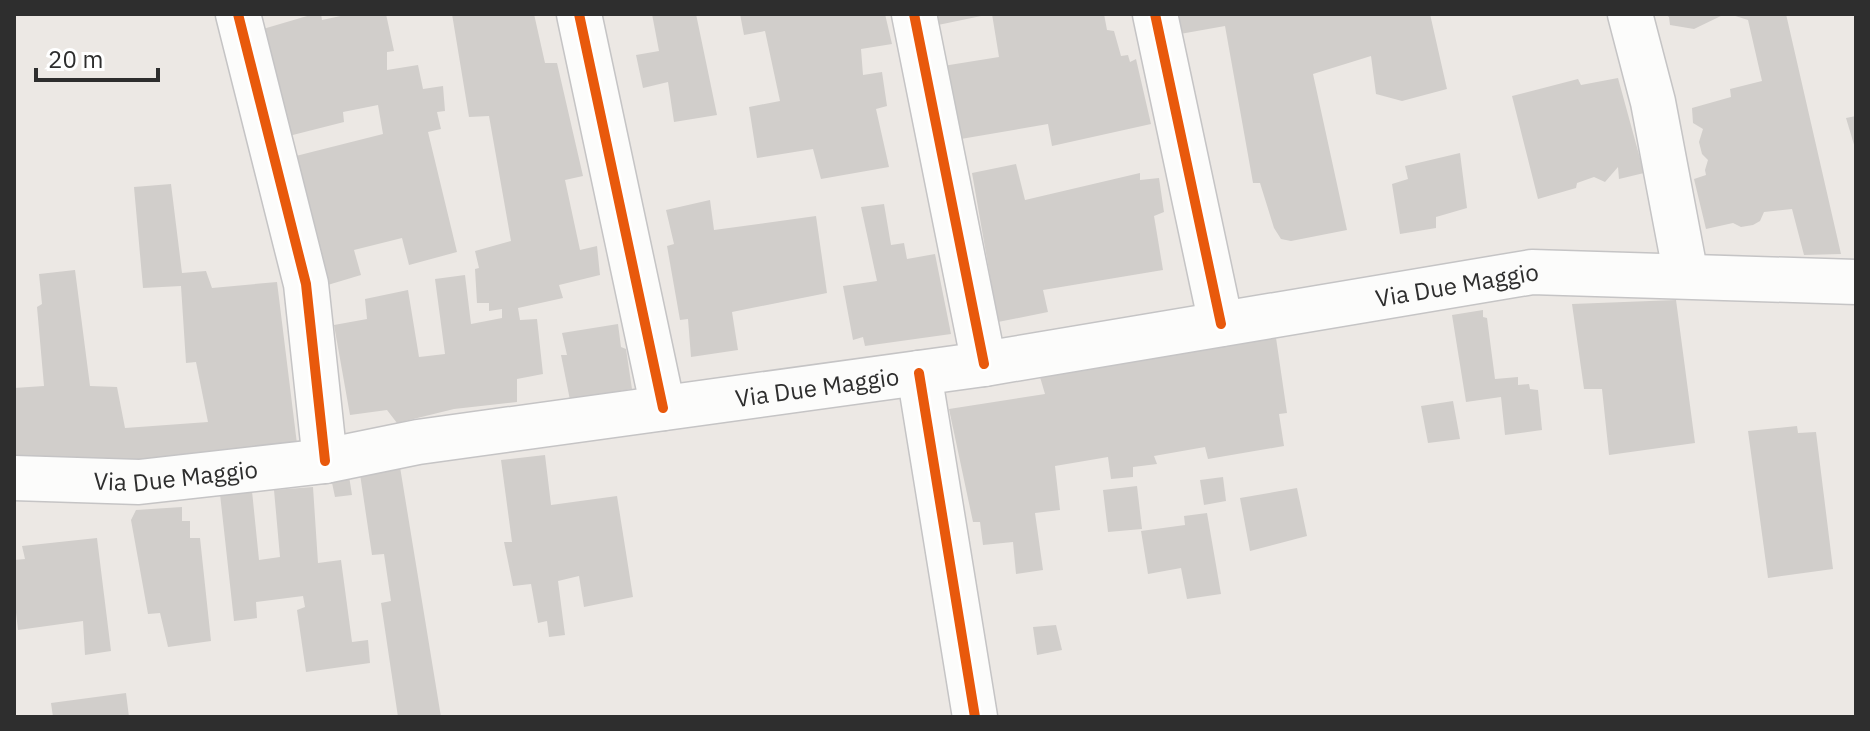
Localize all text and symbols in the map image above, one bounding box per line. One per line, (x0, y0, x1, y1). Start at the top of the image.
scale bar (36, 32, 158, 82)
text: 20 m (48, 43, 103, 75)
street label: Via Due Maggio (1373, 255, 1541, 314)
street label: Via Due Maggio (733, 360, 901, 414)
street label: Via Due Maggio (93, 453, 259, 499)

